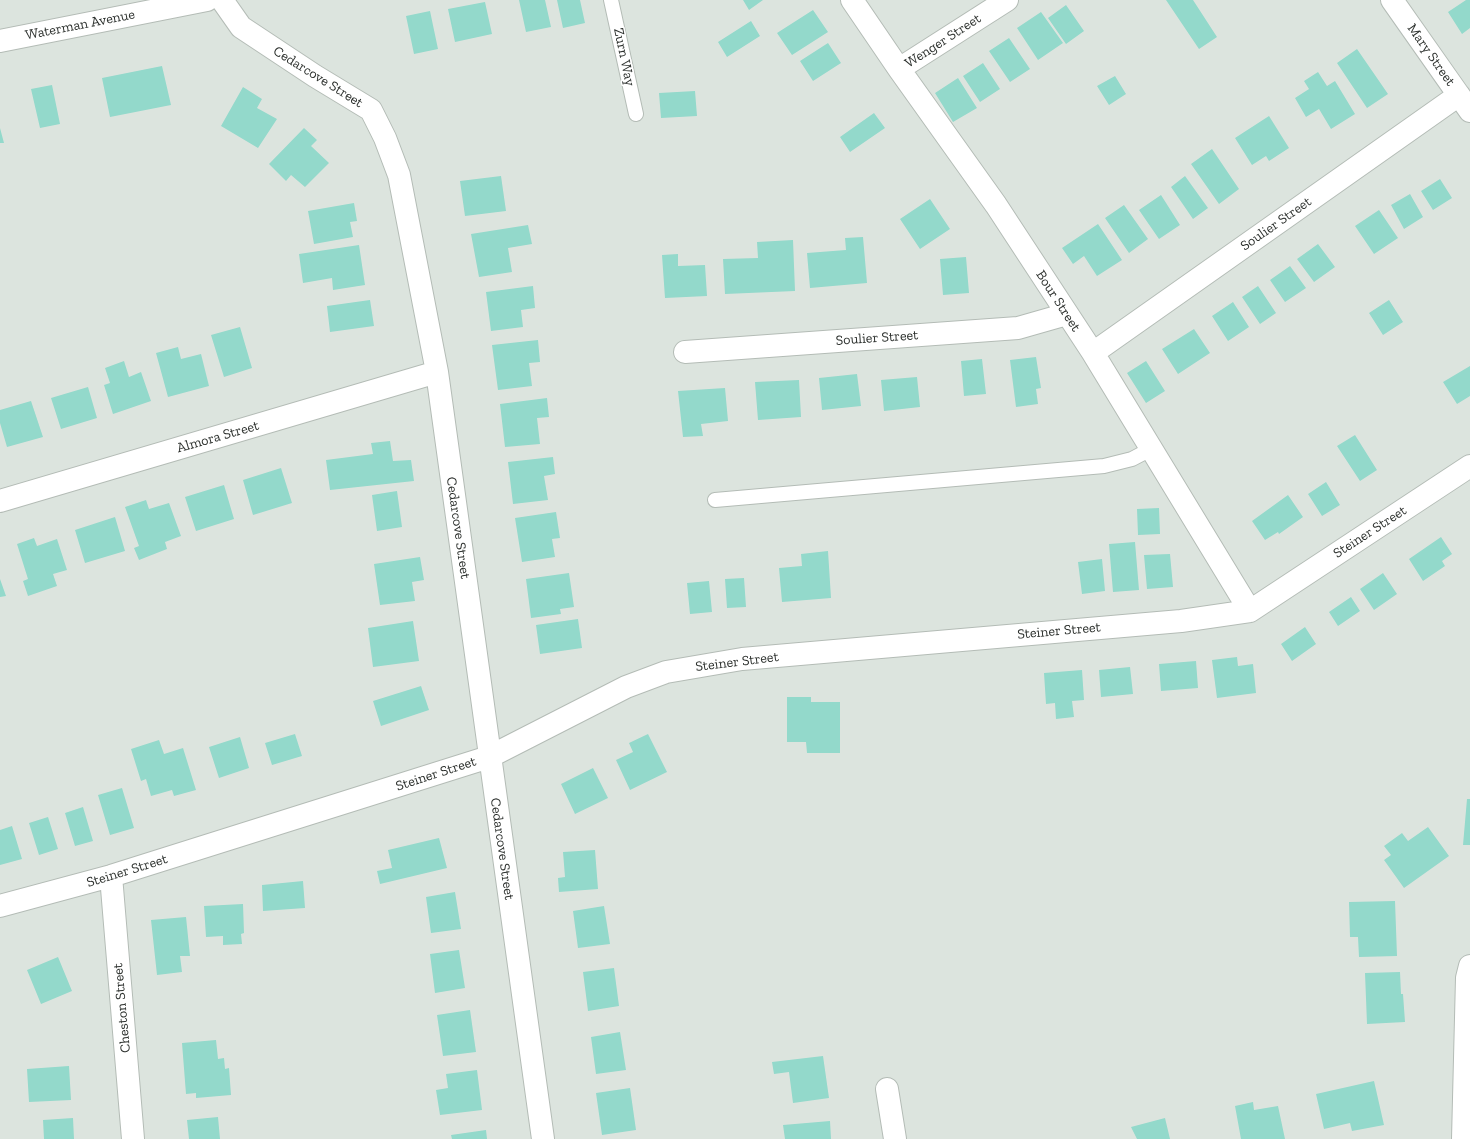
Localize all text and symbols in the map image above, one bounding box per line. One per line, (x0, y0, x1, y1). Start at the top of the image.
street label: Waterman Avenue (24, 6, 136, 44)
street label: Wenger Street (902, 10, 984, 72)
street label: Mary Street (1403, 21, 1459, 89)
street label: Zurn Way (610, 26, 638, 88)
street label: Cedarcove Street (270, 43, 366, 111)
street label: Soulier Street (1237, 193, 1315, 255)
street label: Bour Street (1032, 267, 1084, 335)
street label: Soulier Street (835, 327, 919, 349)
street label: Almora Street (175, 417, 261, 457)
street label: Cedarcove Street (443, 476, 473, 580)
street label: Steiner Street (1330, 502, 1410, 562)
street label: Steiner Street (1017, 619, 1101, 643)
street label: Steiner Street (694, 649, 780, 675)
street label: Steiner Street (394, 753, 478, 795)
street label: Cedarcove Street (487, 797, 517, 901)
street label: Steiner Street (85, 851, 169, 891)
street label: Cheston Street (110, 962, 134, 1054)

